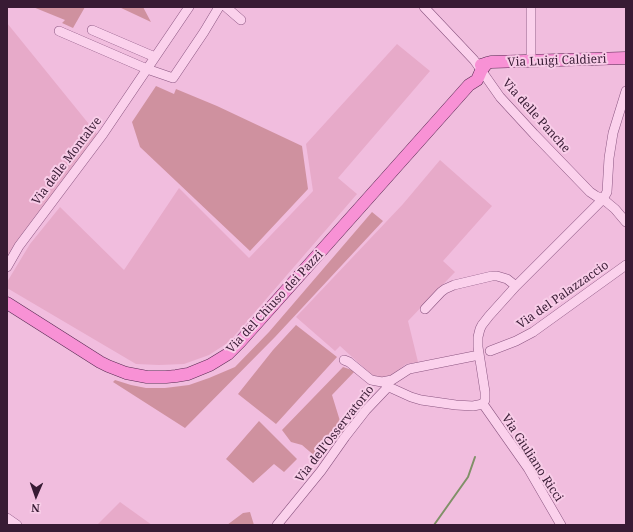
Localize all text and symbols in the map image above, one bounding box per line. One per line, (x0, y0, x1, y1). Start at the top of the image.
street label: Via Luigi Caldieri (507, 52, 607, 70)
street label: Via delle Panche (499, 76, 573, 156)
street label: Via delle Montalve (29, 114, 105, 208)
street label: Via del Chiuso dei Pazzi (224, 248, 326, 356)
street label: Via del Palazzaccio (514, 258, 612, 332)
street label: Via dell'Osservatorio (293, 383, 377, 485)
street label: Via Giuliano Ricci (498, 412, 566, 504)
north arrow (16, 476, 56, 516)
text: N (31, 501, 40, 516)

